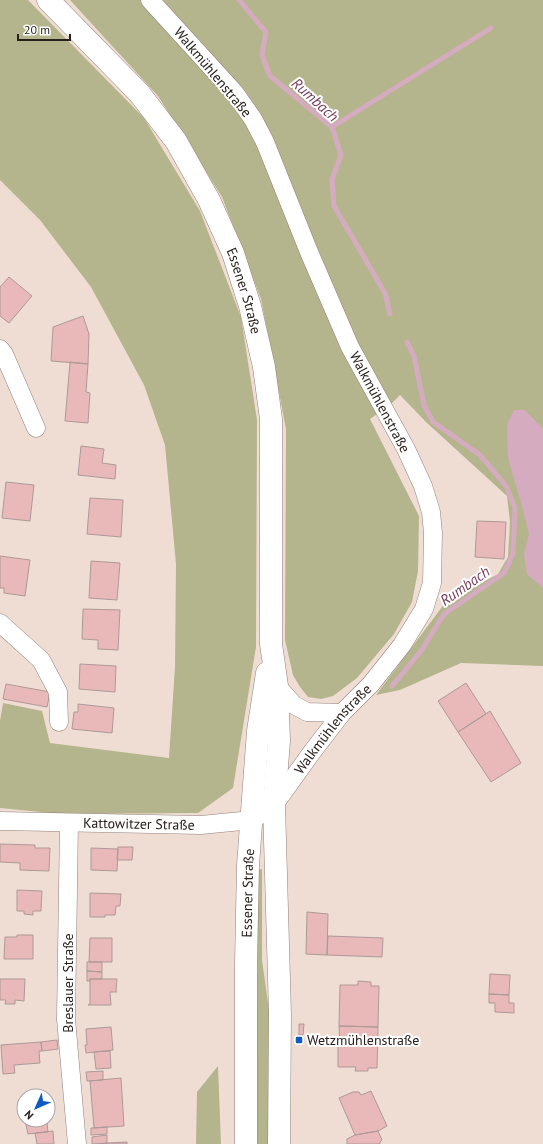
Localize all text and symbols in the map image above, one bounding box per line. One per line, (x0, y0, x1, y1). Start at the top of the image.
scale bar (18, 16, 70, 42)
text: 20 m (24, 22, 50, 37)
street label: Walkmühlenstraße (170, 23, 256, 121)
water label: Rumbach (288, 74, 343, 126)
street label: Essener Straße (223, 245, 265, 336)
street label: Walkmühlenstraße (346, 348, 414, 456)
water label: Rumbach (436, 562, 493, 610)
street label: Walkmühlenstraße (290, 680, 375, 778)
street label: Kattowitzer Straße (83, 814, 195, 834)
street label: Essener Straße (238, 848, 258, 938)
street label: Breslauer Straße (59, 933, 77, 1033)
place label: Wetzmühlenstraße (307, 1031, 419, 1049)
marker: Wetzmühlenstraße (294, 1035, 304, 1045)
north arrow (16, 1088, 56, 1128)
text: N (21, 1108, 36, 1123)

